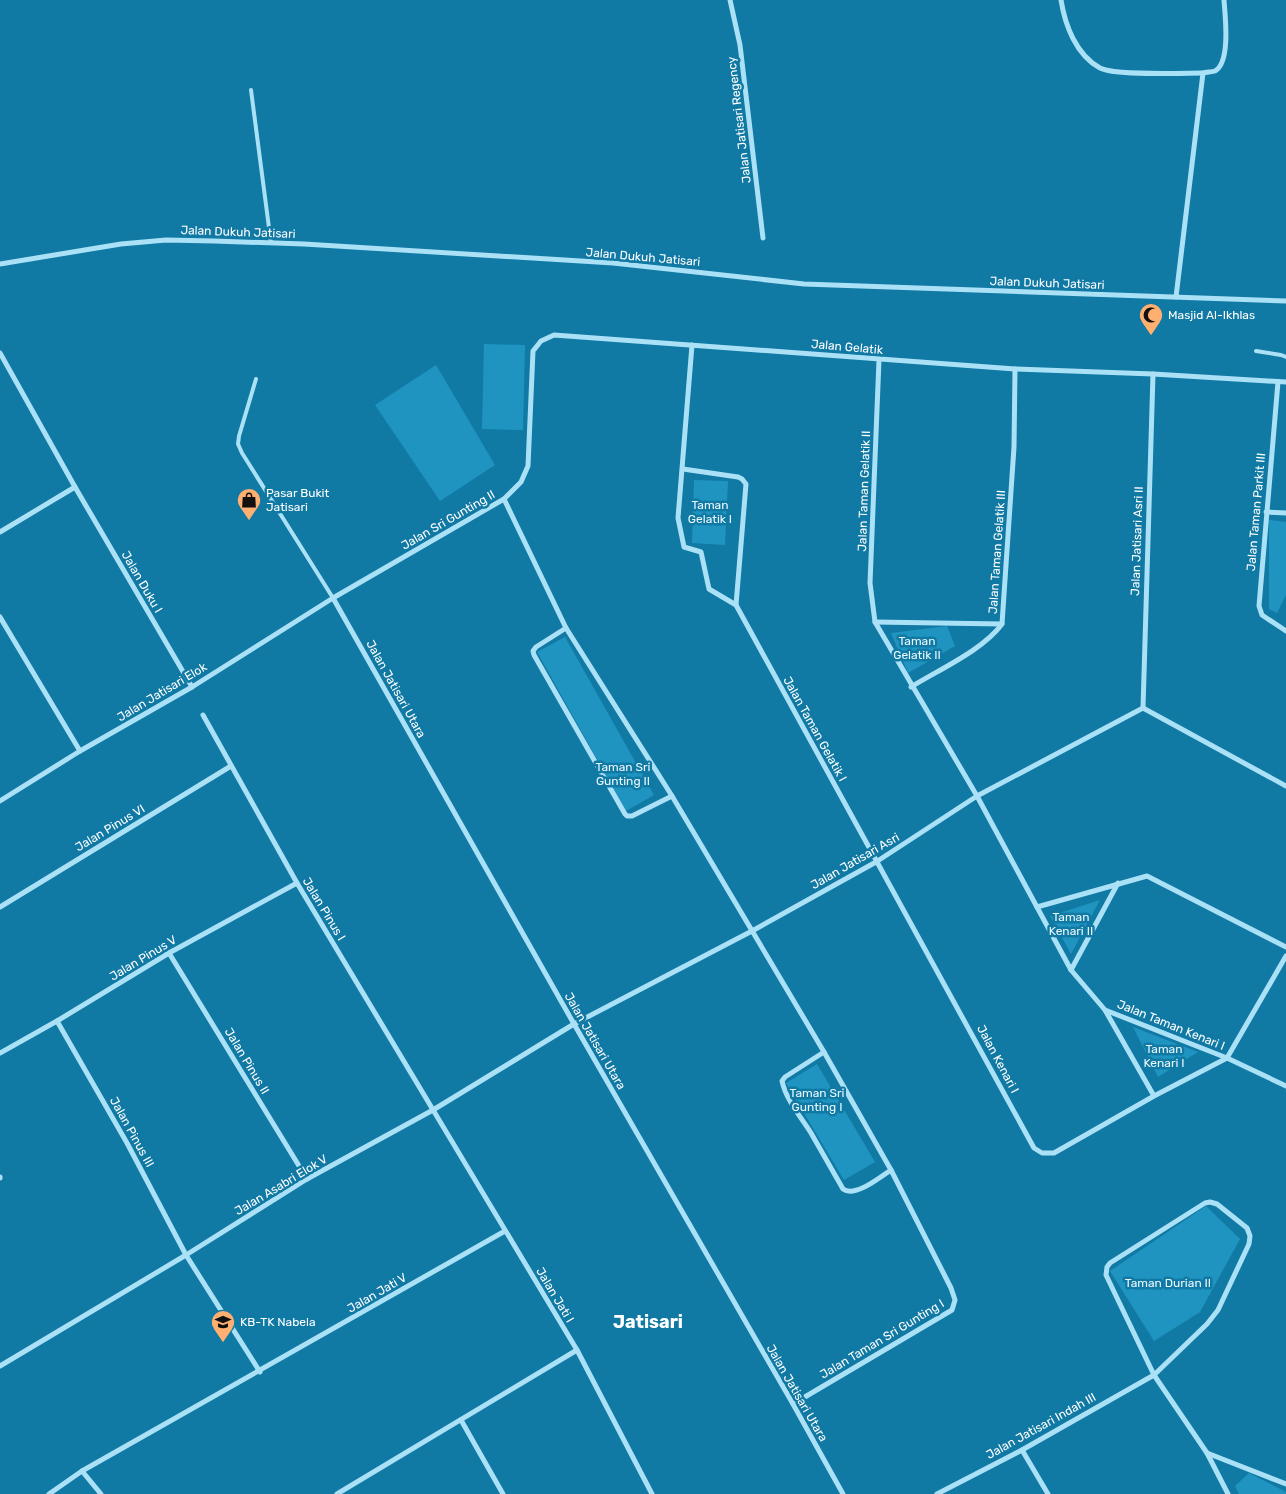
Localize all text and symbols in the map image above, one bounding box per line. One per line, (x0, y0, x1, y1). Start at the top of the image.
street label: Jalan Jatisari Regency (724, 55, 754, 184)
street label: Jalan Dukuh Jatisari (180, 223, 296, 241)
street label: Jalan Dukuh Jatisari (585, 245, 701, 269)
street label: Jalan Dukuh Jatisari (989, 274, 1105, 292)
mosque icon: Masjid Al-Ikhlas (1138, 302, 1164, 336)
place label: Masjid Al-Ikhlas (1168, 308, 1255, 322)
street label: Jalan Gelatik (810, 337, 884, 357)
street label: Jalan Taman Gelatik II (855, 430, 873, 552)
street label: Jalan Taman Parkit III (1244, 452, 1268, 572)
place label: Pasar Bukit Jatisari (266, 486, 330, 514)
street label: Jalan Jatisari Asri II (1128, 486, 1146, 596)
shop icon: Pasar Bukit Jatisari (236, 487, 262, 521)
street label: Jalan Sri Gunting II (399, 487, 497, 553)
street label: Jalan Taman Gelatik III (986, 489, 1008, 615)
park label: Taman Gelatik I (688, 498, 732, 526)
street label: Jalan Duku I (119, 549, 165, 615)
park label: Taman Gelatik II (893, 634, 941, 662)
street label: Jalan Jatisari Utara (363, 638, 429, 740)
street label: Jalan Jatisari Elok (115, 659, 210, 724)
street label: Jalan Taman Gelatik I (780, 674, 850, 784)
park label: Taman Sri Gunting II (596, 760, 651, 788)
street label: Jalan Pinus VI (73, 802, 147, 854)
street label: Jalan Jatisari Asri (808, 830, 902, 892)
street label: Jalan Pinus I (300, 875, 348, 943)
park label: Taman Kenari II (1049, 910, 1093, 938)
street label: Jalan Pinus V (107, 932, 179, 983)
street label: Jalan Jatisari Utara (562, 990, 628, 1092)
street label: Jalan Taman Kenari I (1115, 997, 1227, 1053)
street label: Jalan Kenari I (974, 1023, 1022, 1095)
street label: Jalan Pinus II (222, 1025, 272, 1097)
park label: Taman Kenari I (1143, 1042, 1185, 1070)
park label: Taman Sri Gunting I (790, 1086, 845, 1114)
street label: Jalan Pinus III (107, 1095, 157, 1169)
street label: Jalan Asabri Elok V (232, 1152, 330, 1218)
street label: Jalan Jati I (533, 1265, 577, 1325)
street label: Jalan Jati V (345, 1270, 409, 1316)
park label: Taman Durian II (1125, 1276, 1211, 1290)
street label: Jalan Taman Sri Gunting I (817, 1296, 947, 1382)
school or university icon: KB-TK Nabela (210, 1309, 236, 1343)
district label: Jatisari (613, 1311, 683, 1333)
place label: KB-TK Nabela (240, 1315, 316, 1329)
street label: Jalan Jatisari Utara (764, 1342, 830, 1444)
street label: Jalan Jatisari Indah III (984, 1390, 1098, 1462)

